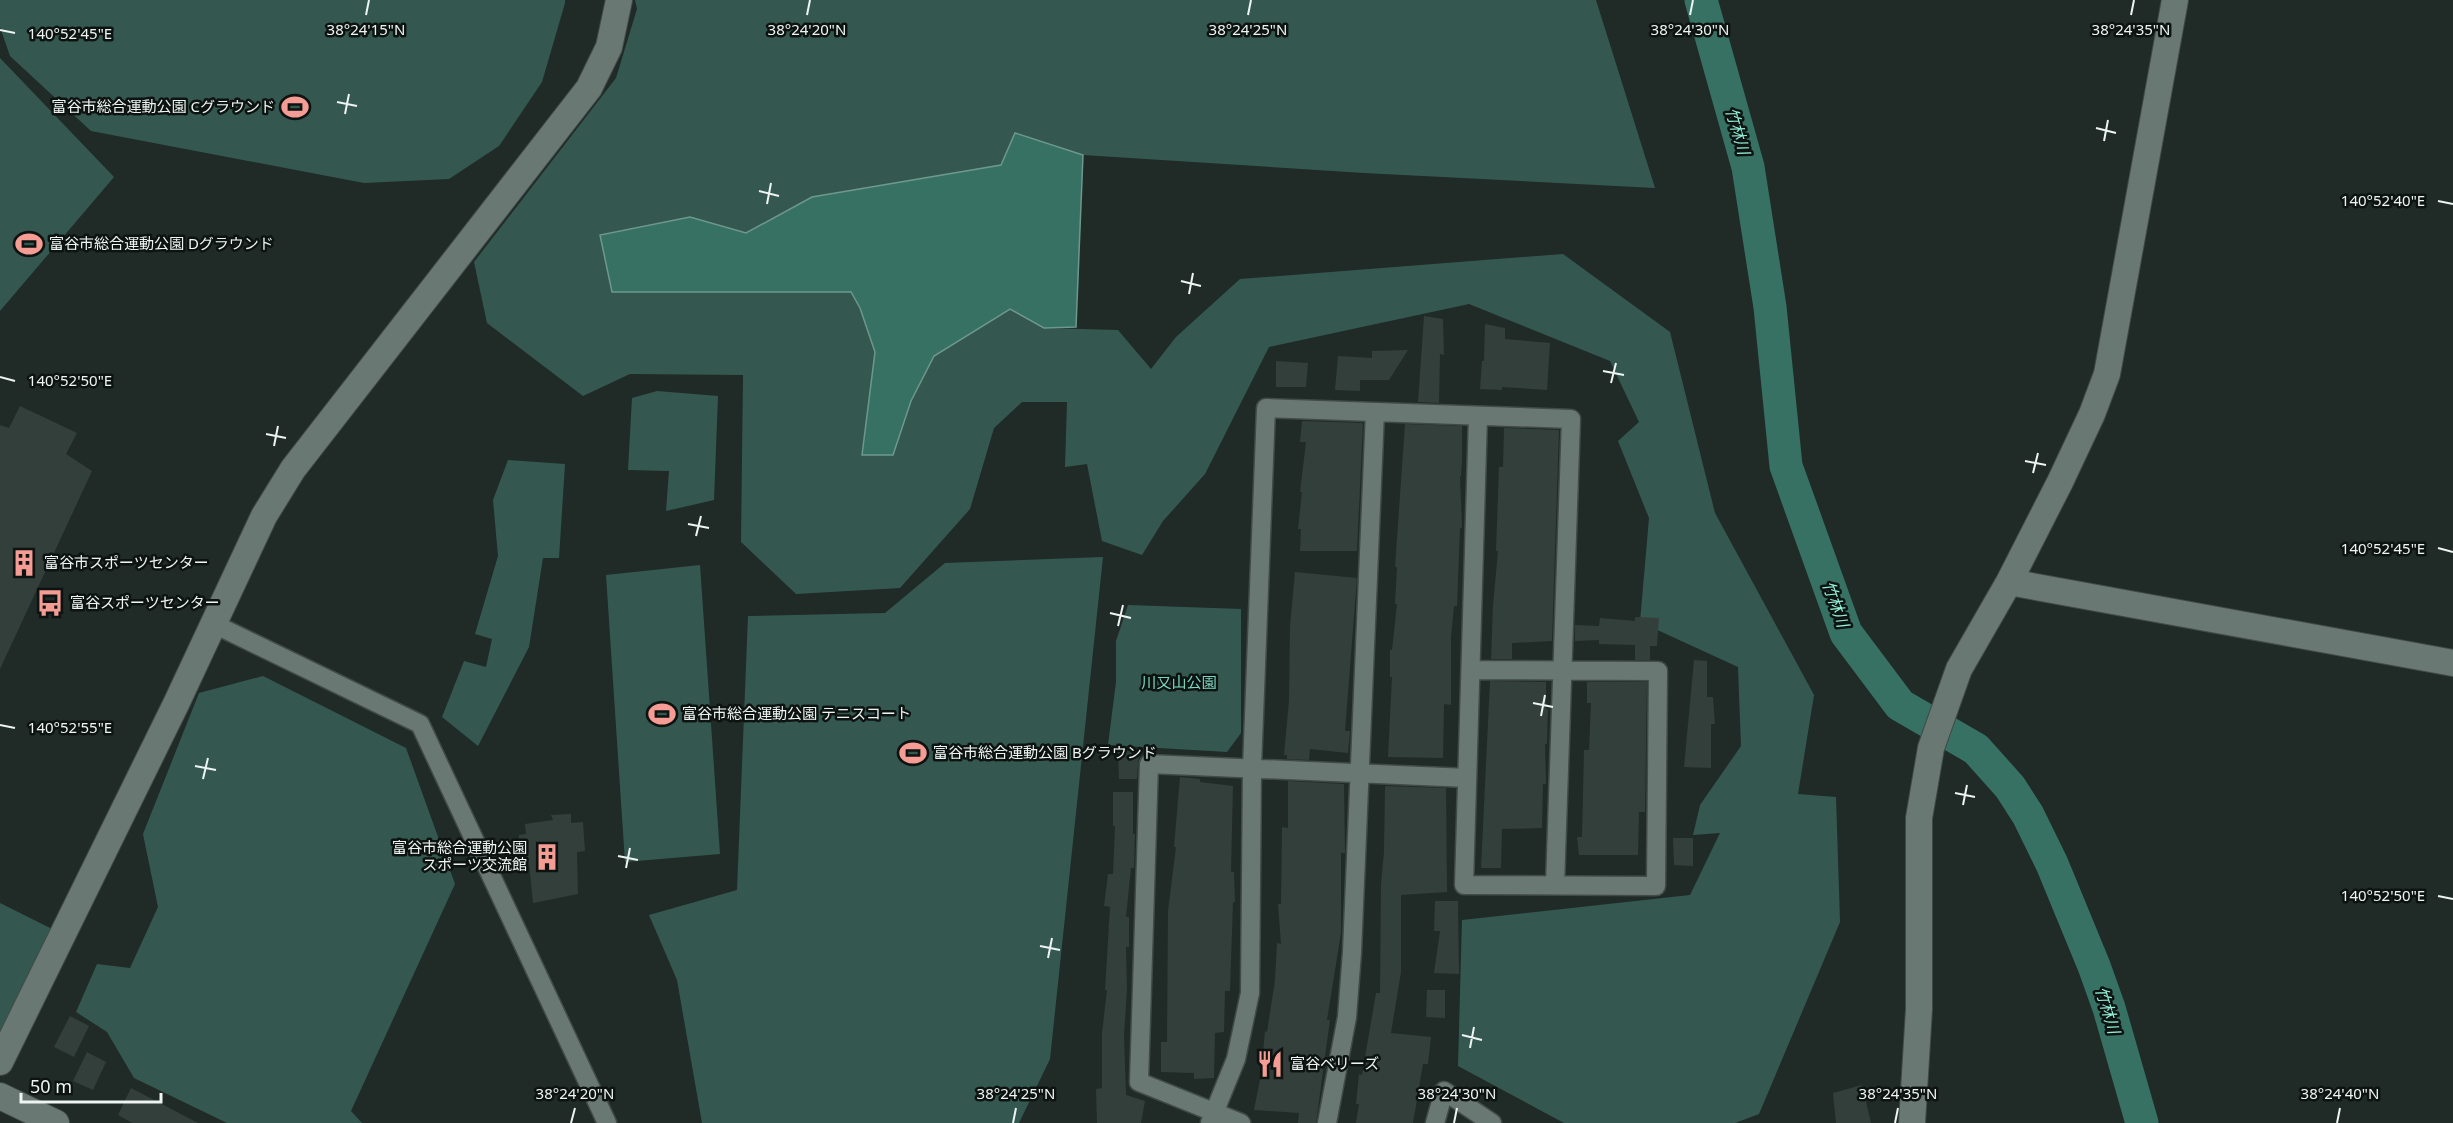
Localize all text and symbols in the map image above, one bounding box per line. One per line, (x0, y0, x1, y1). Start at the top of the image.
text: 38°24'15"N (327, 19, 405, 39)
text: 38°24'20"N (768, 19, 846, 39)
text: 38°24'25"N (1209, 19, 1287, 39)
text: 38°24'30"N (1651, 19, 1729, 39)
text: 38°24'35"N (2092, 19, 2170, 39)
text: 140°52'45"E (28, 23, 112, 43)
sports icon: 富谷市総合運動公園 Cグラウンド (280, 92, 310, 122)
place label: 富谷市総合運動公園 Cグラウンド (52, 96, 275, 116)
water label: 竹林川 (1721, 105, 1756, 159)
text: 140°52'40"E (2341, 190, 2425, 210)
sports icon: 富谷市総合運動公園 Dグラウンド (14, 229, 44, 259)
place label: 富谷市総合運動公園 Dグラウンド (49, 233, 274, 253)
text: 140°52'50"E (28, 370, 112, 390)
text: 140°52'45"E (2341, 538, 2425, 558)
building icon: 富谷市スポーツセンター (9, 548, 39, 578)
place label: 富谷市スポーツセンター (44, 552, 209, 572)
water label: 竹林川 (1817, 578, 1855, 632)
bus stop icon: 富谷スポーツセンター (35, 588, 65, 618)
place label: 富谷スポーツセンター (70, 592, 220, 612)
park label: 川又山公園 (1141, 672, 1217, 692)
sports icon: 富谷市総合運動公園 テニスコート (647, 699, 677, 729)
place label: 富谷市総合運動公園 テニスコート (682, 703, 911, 723)
text: 140°52'55"E (28, 717, 112, 737)
sports icon: 富谷市総合運動公園 Bグラウンド (898, 738, 928, 768)
place label: 富谷市総合運動公園 Bグラウンド (933, 742, 1157, 762)
place label: 富谷市総合運動公園 スポーツ交流館 (392, 837, 527, 874)
building icon: 富谷市総合運動公園 スポーツ交流館 (532, 842, 562, 872)
text: 140°52'50"E (2341, 885, 2425, 905)
water label: 竹林川 (2090, 984, 2126, 1038)
restaurant icon: 富谷ベリーズ (1255, 1049, 1285, 1079)
place label: 富谷ベリーズ (1290, 1053, 1379, 1073)
scale bar (21, 1066, 160, 1104)
text: 50 m (30, 1074, 72, 1098)
text: 38°24'20"N (536, 1083, 614, 1103)
text: 38°24'25"N (977, 1083, 1055, 1103)
text: 38°24'30"N (1418, 1083, 1496, 1103)
text: 38°24'35"N (1859, 1083, 1937, 1103)
text: 38°24'40"N (2301, 1083, 2379, 1103)

